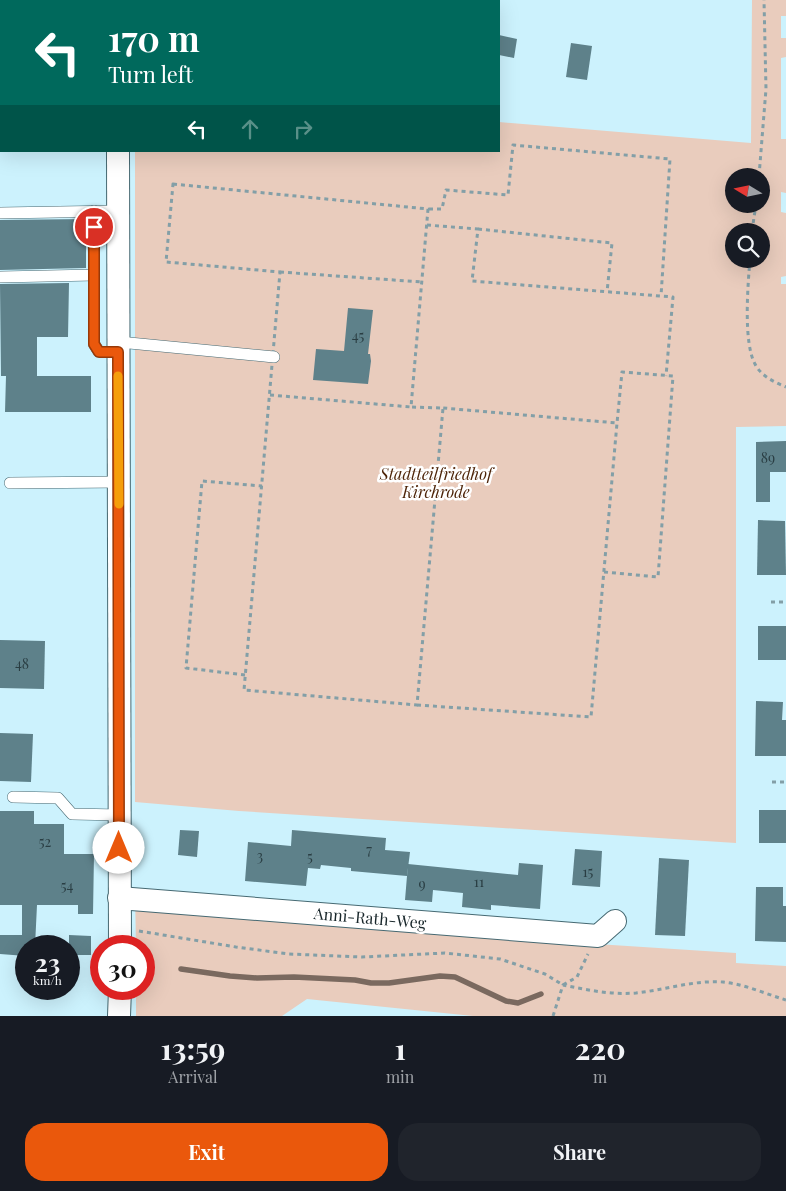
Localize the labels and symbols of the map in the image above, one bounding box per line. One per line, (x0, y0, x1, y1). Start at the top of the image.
north arrow (725, 168, 770, 212)
pin (73, 206, 115, 248)
house number: 45 (352, 326, 365, 345)
house number: 89 (761, 448, 775, 467)
park label: Stadtteilfriedhof Kirchrode (379, 463, 495, 502)
house number: 48 (15, 654, 29, 673)
position arrow (92, 821, 144, 873)
house number: 52 (39, 832, 52, 851)
house number: 7 (366, 840, 372, 859)
house number: 3 (257, 846, 263, 865)
house number: 5 (307, 847, 313, 866)
house number: 15 (583, 862, 594, 881)
house number: 11 (474, 872, 484, 891)
house number: 9 (418, 874, 426, 893)
house number: 54 (61, 876, 73, 895)
street label: Anni-Rath-Weg (312, 902, 428, 933)
speed limit sign: 30 (90, 935, 155, 1000)

